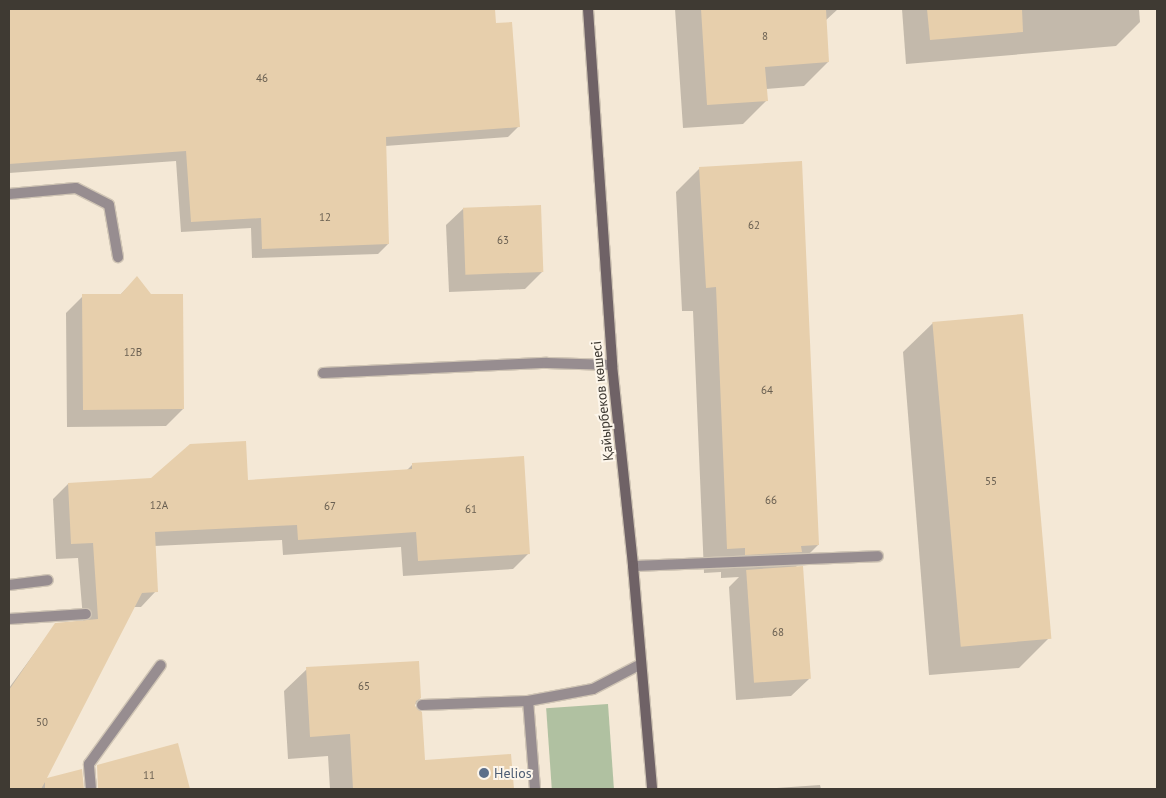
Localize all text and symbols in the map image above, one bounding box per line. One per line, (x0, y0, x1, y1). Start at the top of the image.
house number: 8 (762, 29, 768, 43)
house number: 46 (256, 71, 268, 85)
house number: 12 (319, 210, 331, 224)
house number: 62 (748, 218, 760, 232)
house number: 63 (497, 233, 509, 247)
street label: Қайырбеков көшесі (587, 340, 617, 462)
house number: 12В (124, 345, 142, 359)
house number: 64 (761, 383, 773, 397)
house number: 55 (985, 474, 997, 488)
house number: 66 (765, 493, 777, 507)
house number: 12А (150, 498, 168, 512)
house number: 67 (324, 499, 336, 513)
house number: 61 (465, 502, 477, 516)
house number: 68 (772, 625, 784, 639)
house number: 65 (358, 679, 370, 693)
house number: 50 (36, 715, 48, 729)
place label: Helios (494, 765, 532, 781)
marker: Helios (478, 767, 490, 779)
house number: 11 (143, 768, 155, 782)

